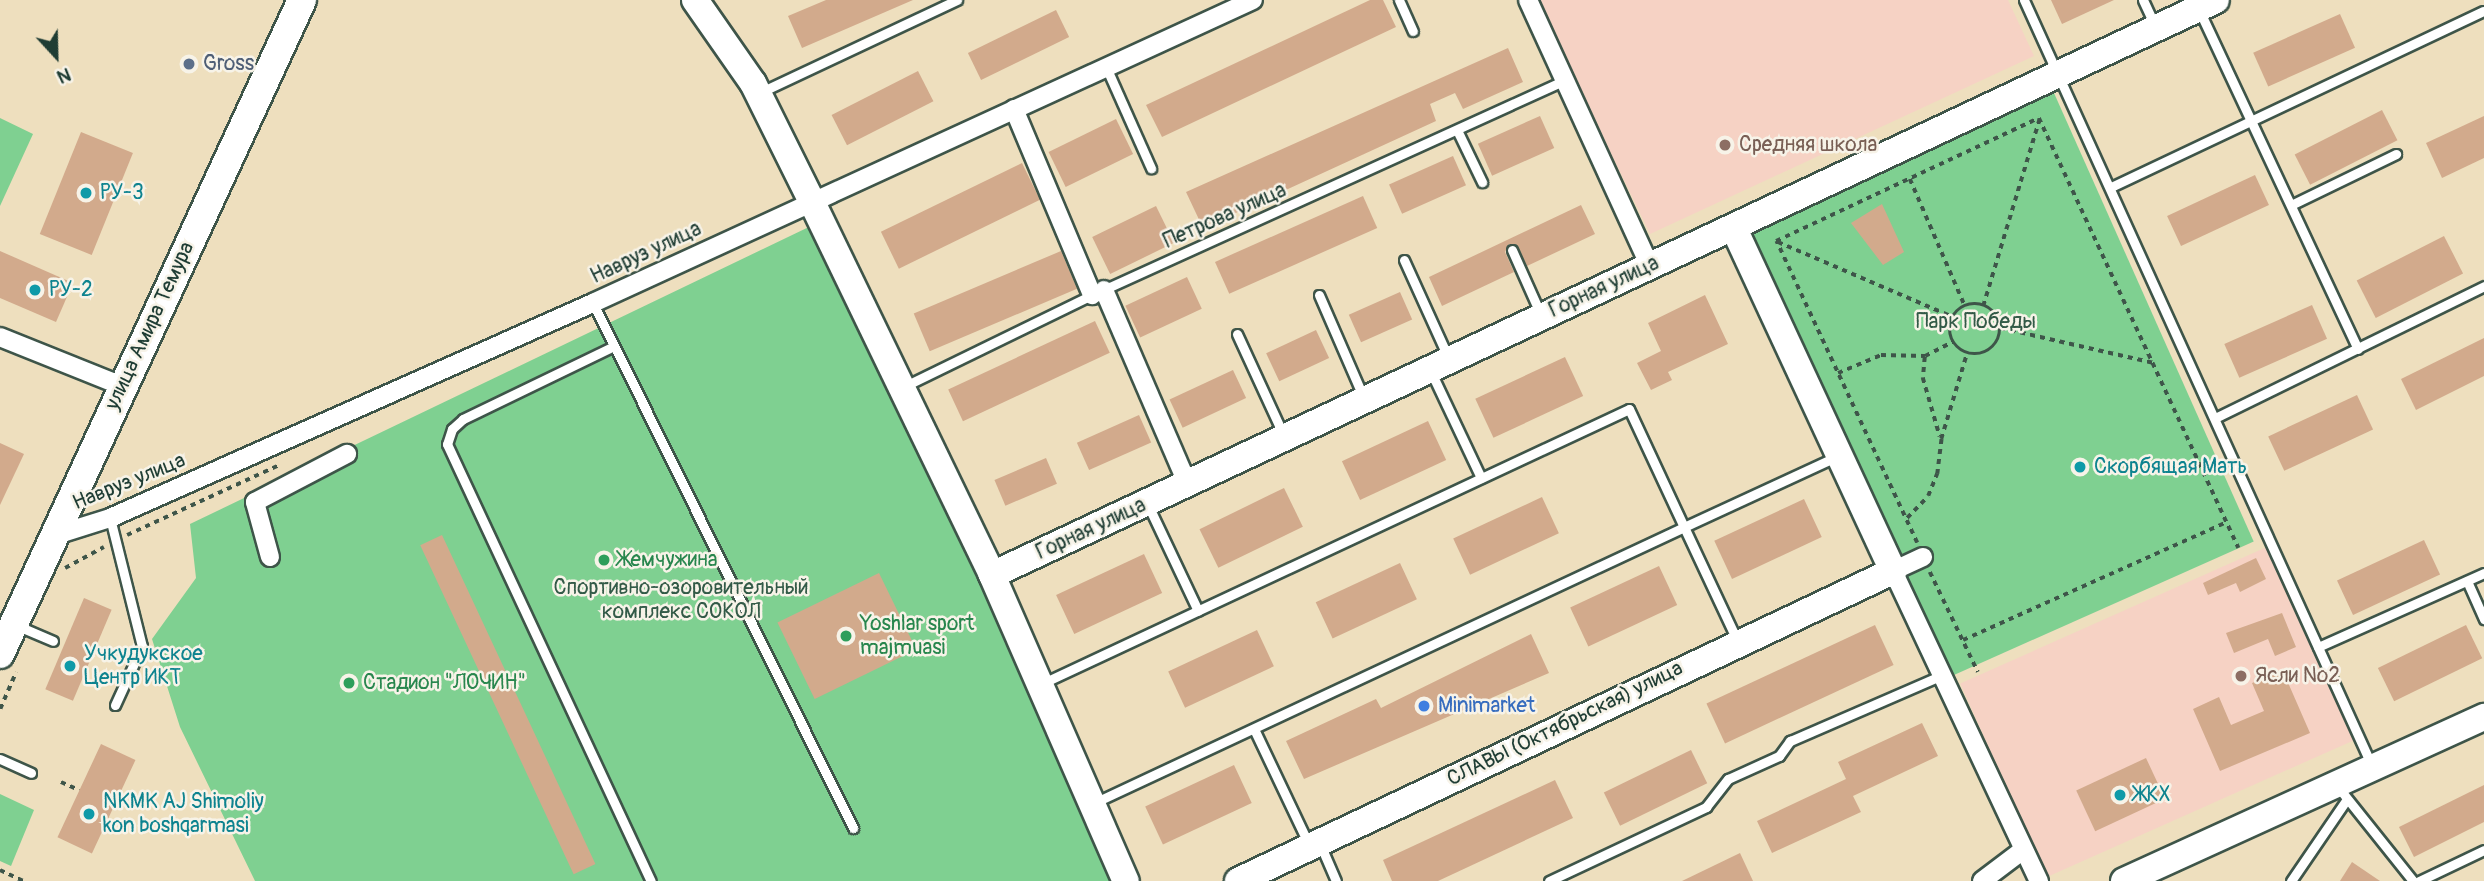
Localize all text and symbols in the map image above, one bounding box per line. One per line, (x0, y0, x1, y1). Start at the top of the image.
north arrow (21, 21, 91, 91)
place label: Gross (203, 51, 254, 77)
marker: Gross (181, 56, 197, 72)
text: N (53, 62, 74, 89)
place label: Средняя школа (1739, 132, 1877, 158)
marker: Средняя школа (1717, 137, 1733, 153)
street label: Петрова улица (1160, 178, 1290, 254)
place label: РУ-3 (100, 180, 144, 206)
marker: РУ-3 (78, 185, 94, 201)
street label: Навруз улица (587, 216, 705, 290)
street label: улица Амира Темура (100, 238, 200, 414)
street label: Горная улица (1545, 251, 1663, 323)
place label: РУ-2 (49, 277, 93, 303)
marker: РУ-2 (27, 282, 43, 298)
park label: Парк Победы (1916, 309, 2036, 335)
street label: Навруз улица (69, 448, 189, 516)
place label: Скорбящая Мать (2094, 454, 2247, 480)
marker: Скорбящая Мать (2072, 459, 2088, 475)
street label: Горная улица (1032, 493, 1150, 565)
place label: Жемчужина (618, 547, 717, 573)
marker: Жемчужина (596, 552, 612, 568)
park label: Спортивно-озоровительный комплекс СОКОЛ (554, 575, 808, 625)
place label: Yoshlar sport majmuasi (860, 611, 974, 661)
marker: Yoshlar sport majmuasi (838, 628, 854, 644)
place label: Учкудукское Центр ИКТ (84, 641, 203, 691)
street label: СЛАВЫ (Октябрьская) улица (1443, 656, 1687, 792)
marker: Учкудукское Центр ИКТ (62, 658, 78, 674)
place label: Ясли №2 (2255, 663, 2340, 689)
marker: Ясли №2 (2233, 668, 2249, 684)
place label: Стадион "ЛОЧИН" (363, 670, 526, 696)
marker: Стадион "ЛОЧИН" (341, 675, 357, 691)
place label: Minimarket (1438, 693, 1535, 719)
marker: Minimarket (1416, 698, 1432, 714)
place label: ЖКХ (2134, 782, 2170, 808)
marker: ЖКХ (2112, 787, 2128, 803)
place label: NKMK AJ Shimoliy kon boshqarmasi (103, 789, 264, 839)
marker: NKMK AJ Shimoliy kon boshqarmasi (81, 806, 97, 822)

